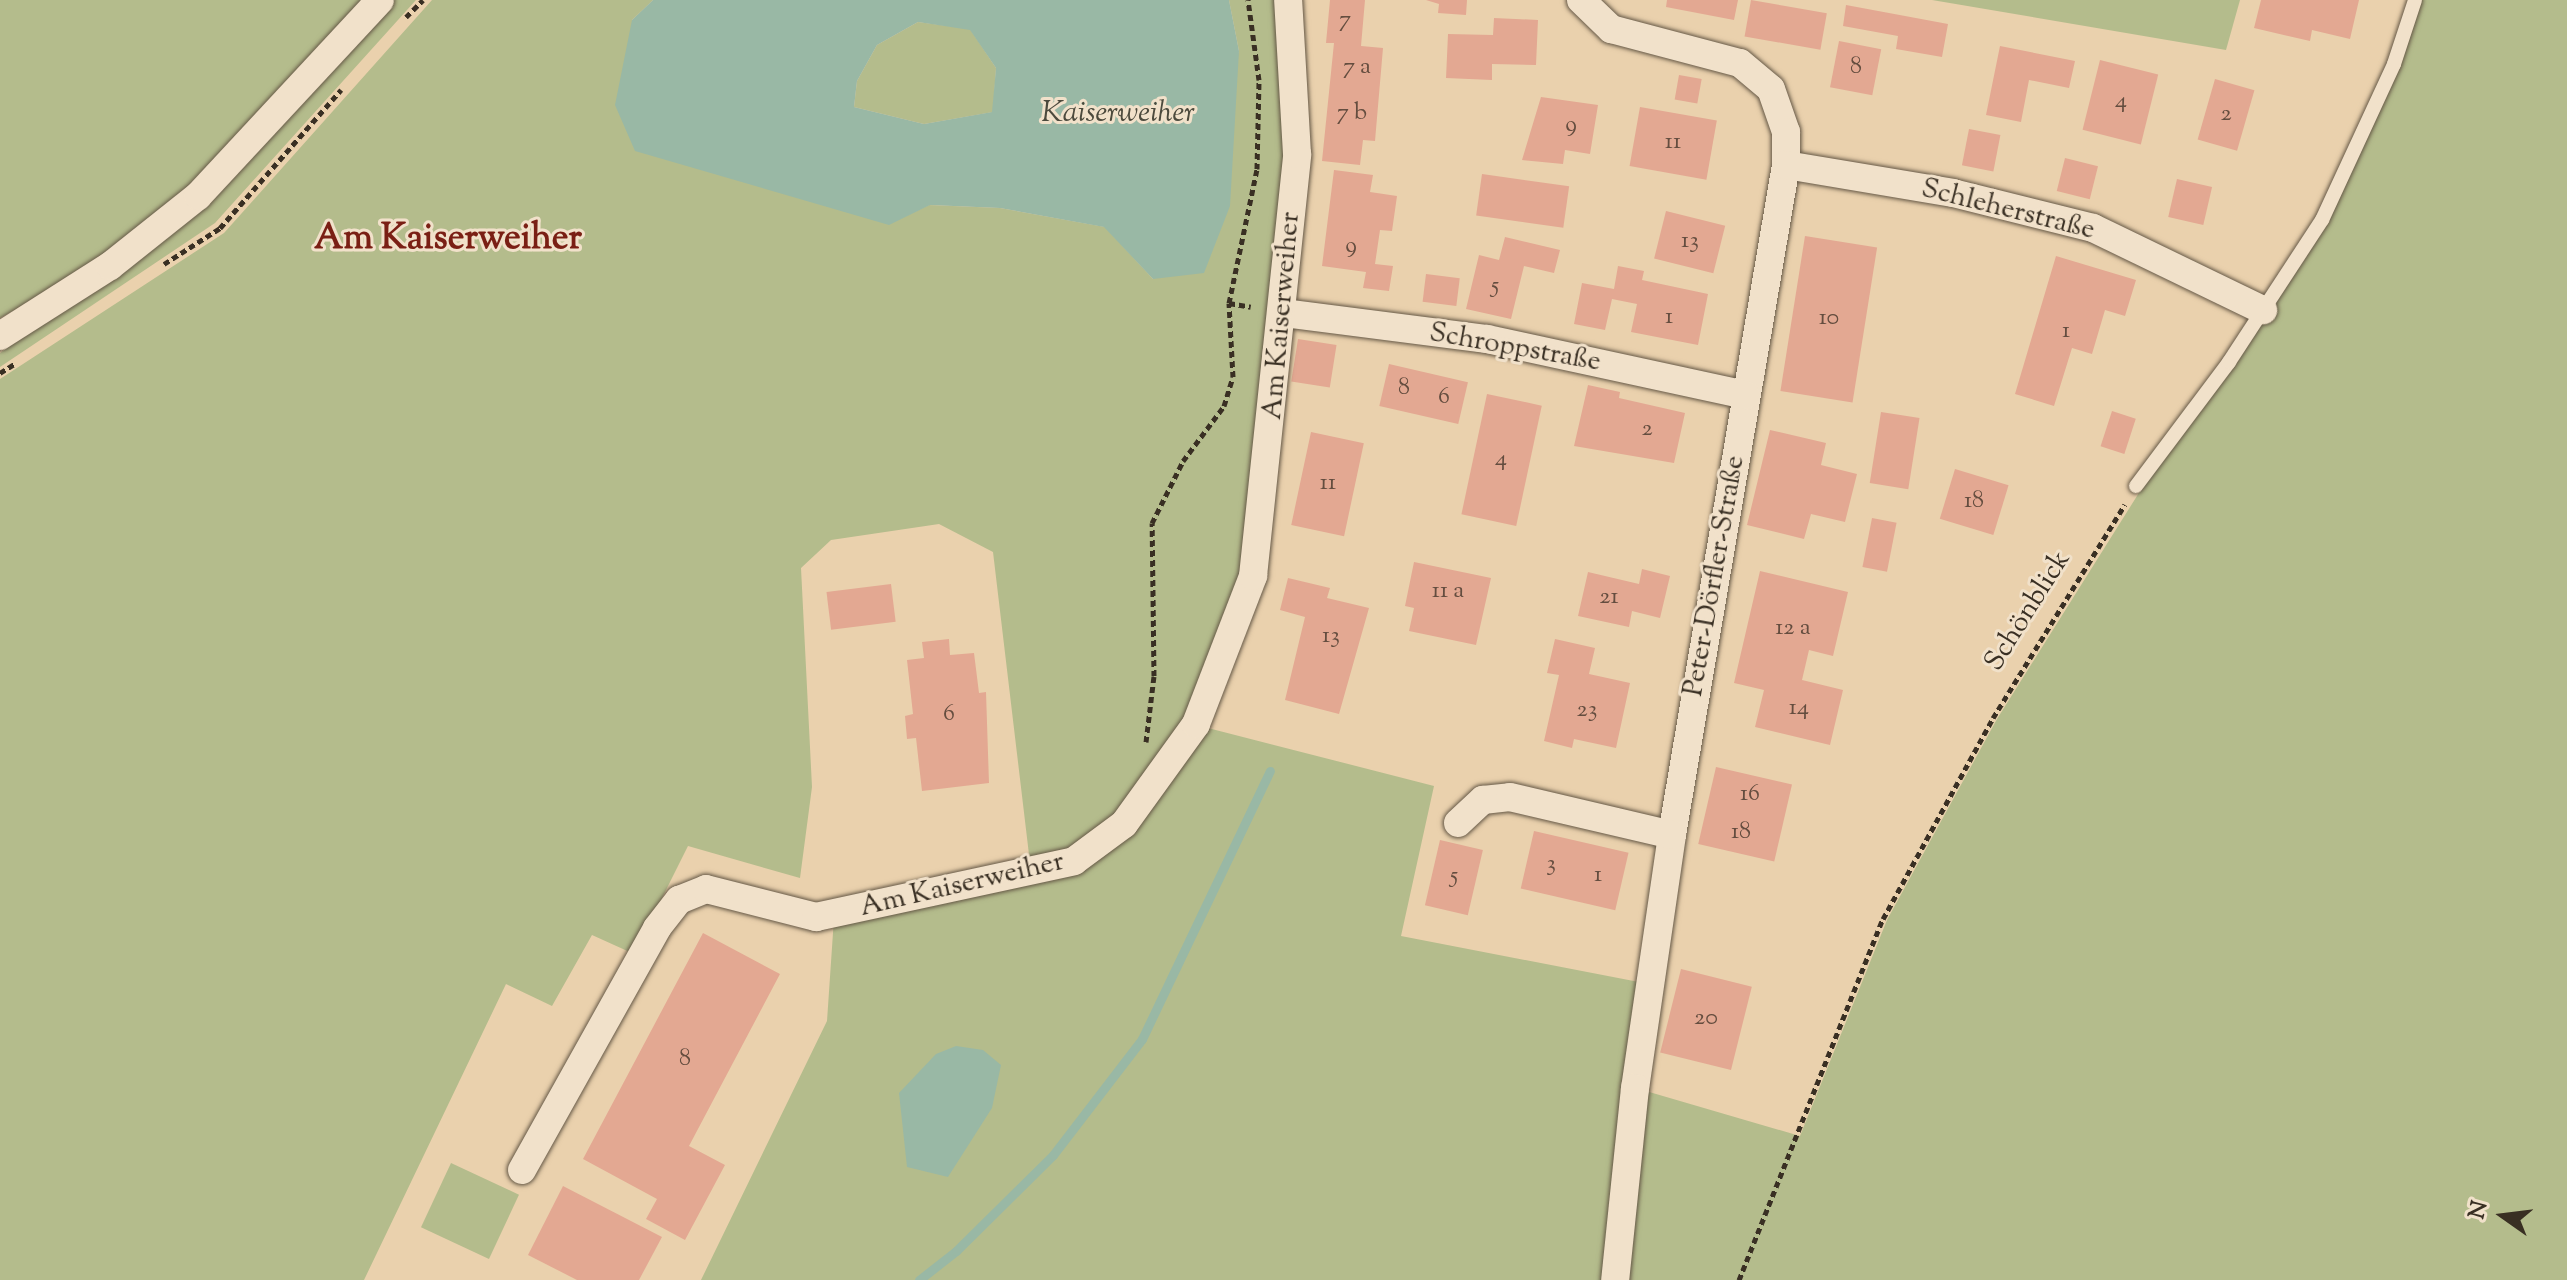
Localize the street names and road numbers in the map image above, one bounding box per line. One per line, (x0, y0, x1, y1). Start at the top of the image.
street label: Schleherstraße (1918, 172, 2098, 248)
street label: Am Kaiserweiher (1256, 211, 1308, 421)
street label: Schroppstraße (1427, 316, 1603, 380)
street label: Peter-Dörfler-Straße (1677, 453, 1753, 699)
street label: Schönblick (1978, 545, 2078, 677)
street label: Am Kaiserweiher (857, 845, 1067, 925)

